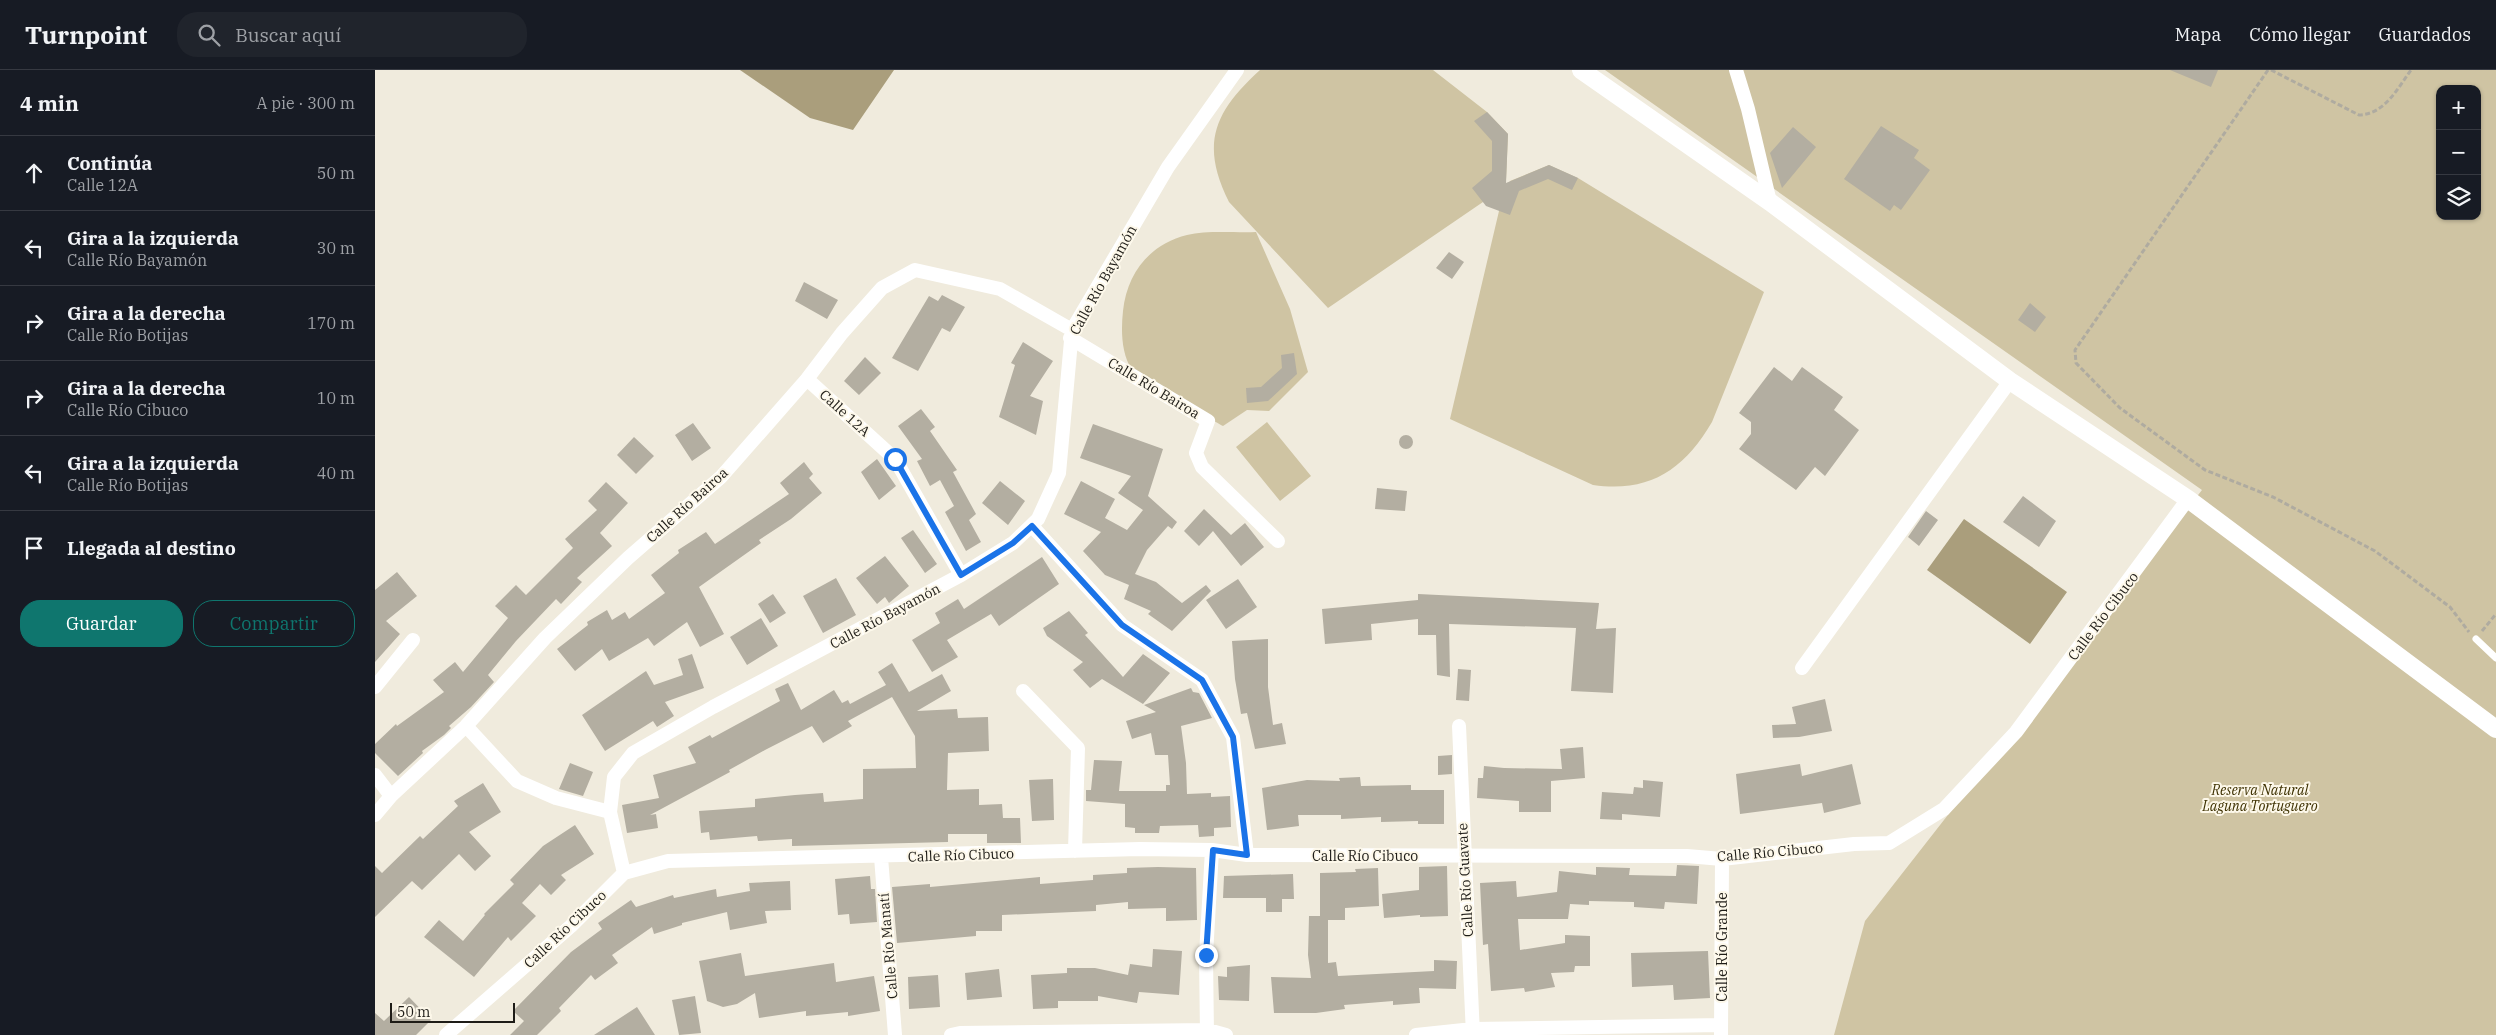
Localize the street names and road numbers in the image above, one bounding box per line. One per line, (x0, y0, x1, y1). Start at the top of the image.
street label: Calle Río Bayamón (1065, 222, 1141, 338)
street label: Calle Río Bairoa (1105, 353, 1204, 423)
street label: Calle 12A (816, 386, 874, 441)
street label: Calle Río Bairoa (642, 463, 732, 546)
street label: Calle Río Cibuco (2064, 568, 2142, 664)
street label: Calle Río Bayamón (827, 579, 943, 653)
street label: Calle Río Guavate (1453, 823, 1477, 937)
street label: Calle Río Cibuco (1716, 838, 1824, 866)
street label: Calle Río Cibuco (908, 844, 1014, 866)
street label: Calle Río Cibuco (1312, 847, 1418, 865)
street label: Calle Río Cibuco (520, 886, 610, 972)
street label: Calle Río Manatí (874, 892, 902, 1000)
street label: Calle Río Grande (1713, 892, 1731, 1002)

